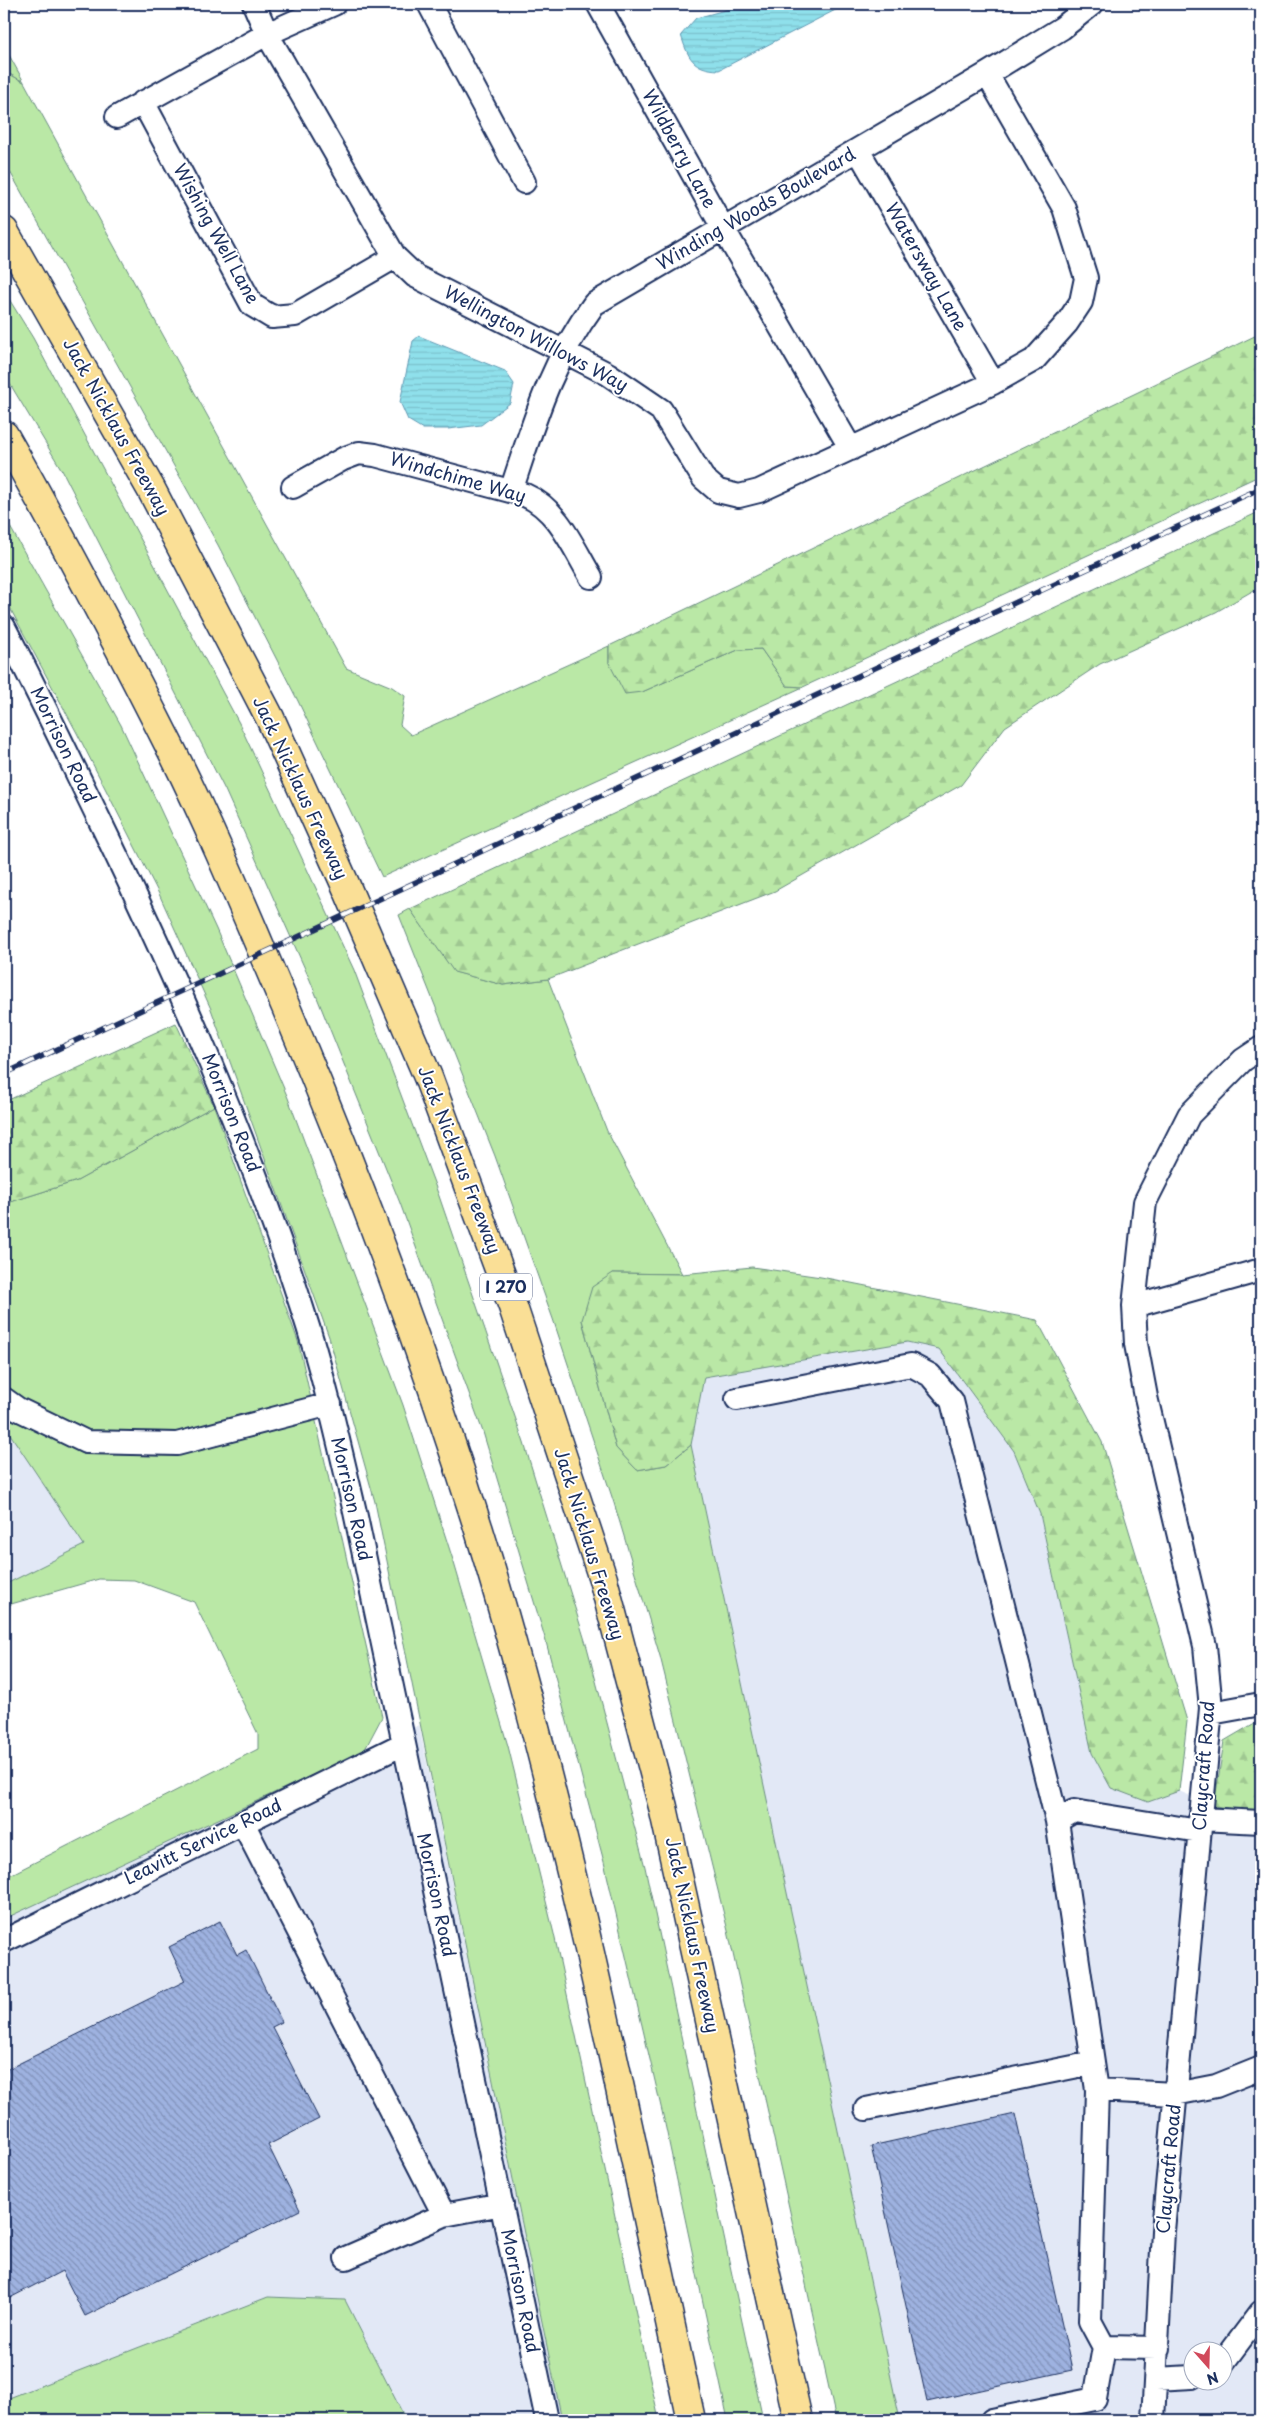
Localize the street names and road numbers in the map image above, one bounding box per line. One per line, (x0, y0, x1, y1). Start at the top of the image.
street label: Wildberry Lane (636, 84, 724, 213)
street label: Winding Woods Boulevard (651, 140, 860, 276)
street label: Wishing Well Lane (168, 158, 267, 308)
street label: Watersway Lane (879, 197, 975, 336)
street label: Wellington Willows Way (440, 278, 634, 398)
street label: Jack Nicklaus Freeway (57, 332, 177, 520)
street label: Windchime Way (387, 444, 530, 509)
street label: Morrison Road (25, 682, 104, 807)
street label: Jack Nicklaus Freeway (247, 691, 356, 883)
street label: Morrison Road (196, 1049, 269, 1176)
street label: Jack Nicklaus Freeway (412, 1062, 509, 1257)
road number: I 270 (480, 1274, 532, 1300)
street label: Morrison Road (325, 1434, 380, 1563)
street label: Jack Nicklaus Freeway (548, 1444, 633, 1643)
street label: Claycraft Road (1184, 1700, 1221, 1832)
street label: Leavitt Service Road (119, 1791, 286, 1891)
street label: Morrison Road (411, 1830, 464, 1959)
street label: Jack Nicklaus Freeway (660, 1834, 727, 2035)
street label: Claycraft Road (1148, 2103, 1187, 2235)
street label: Morrison Road (495, 2226, 548, 2355)

